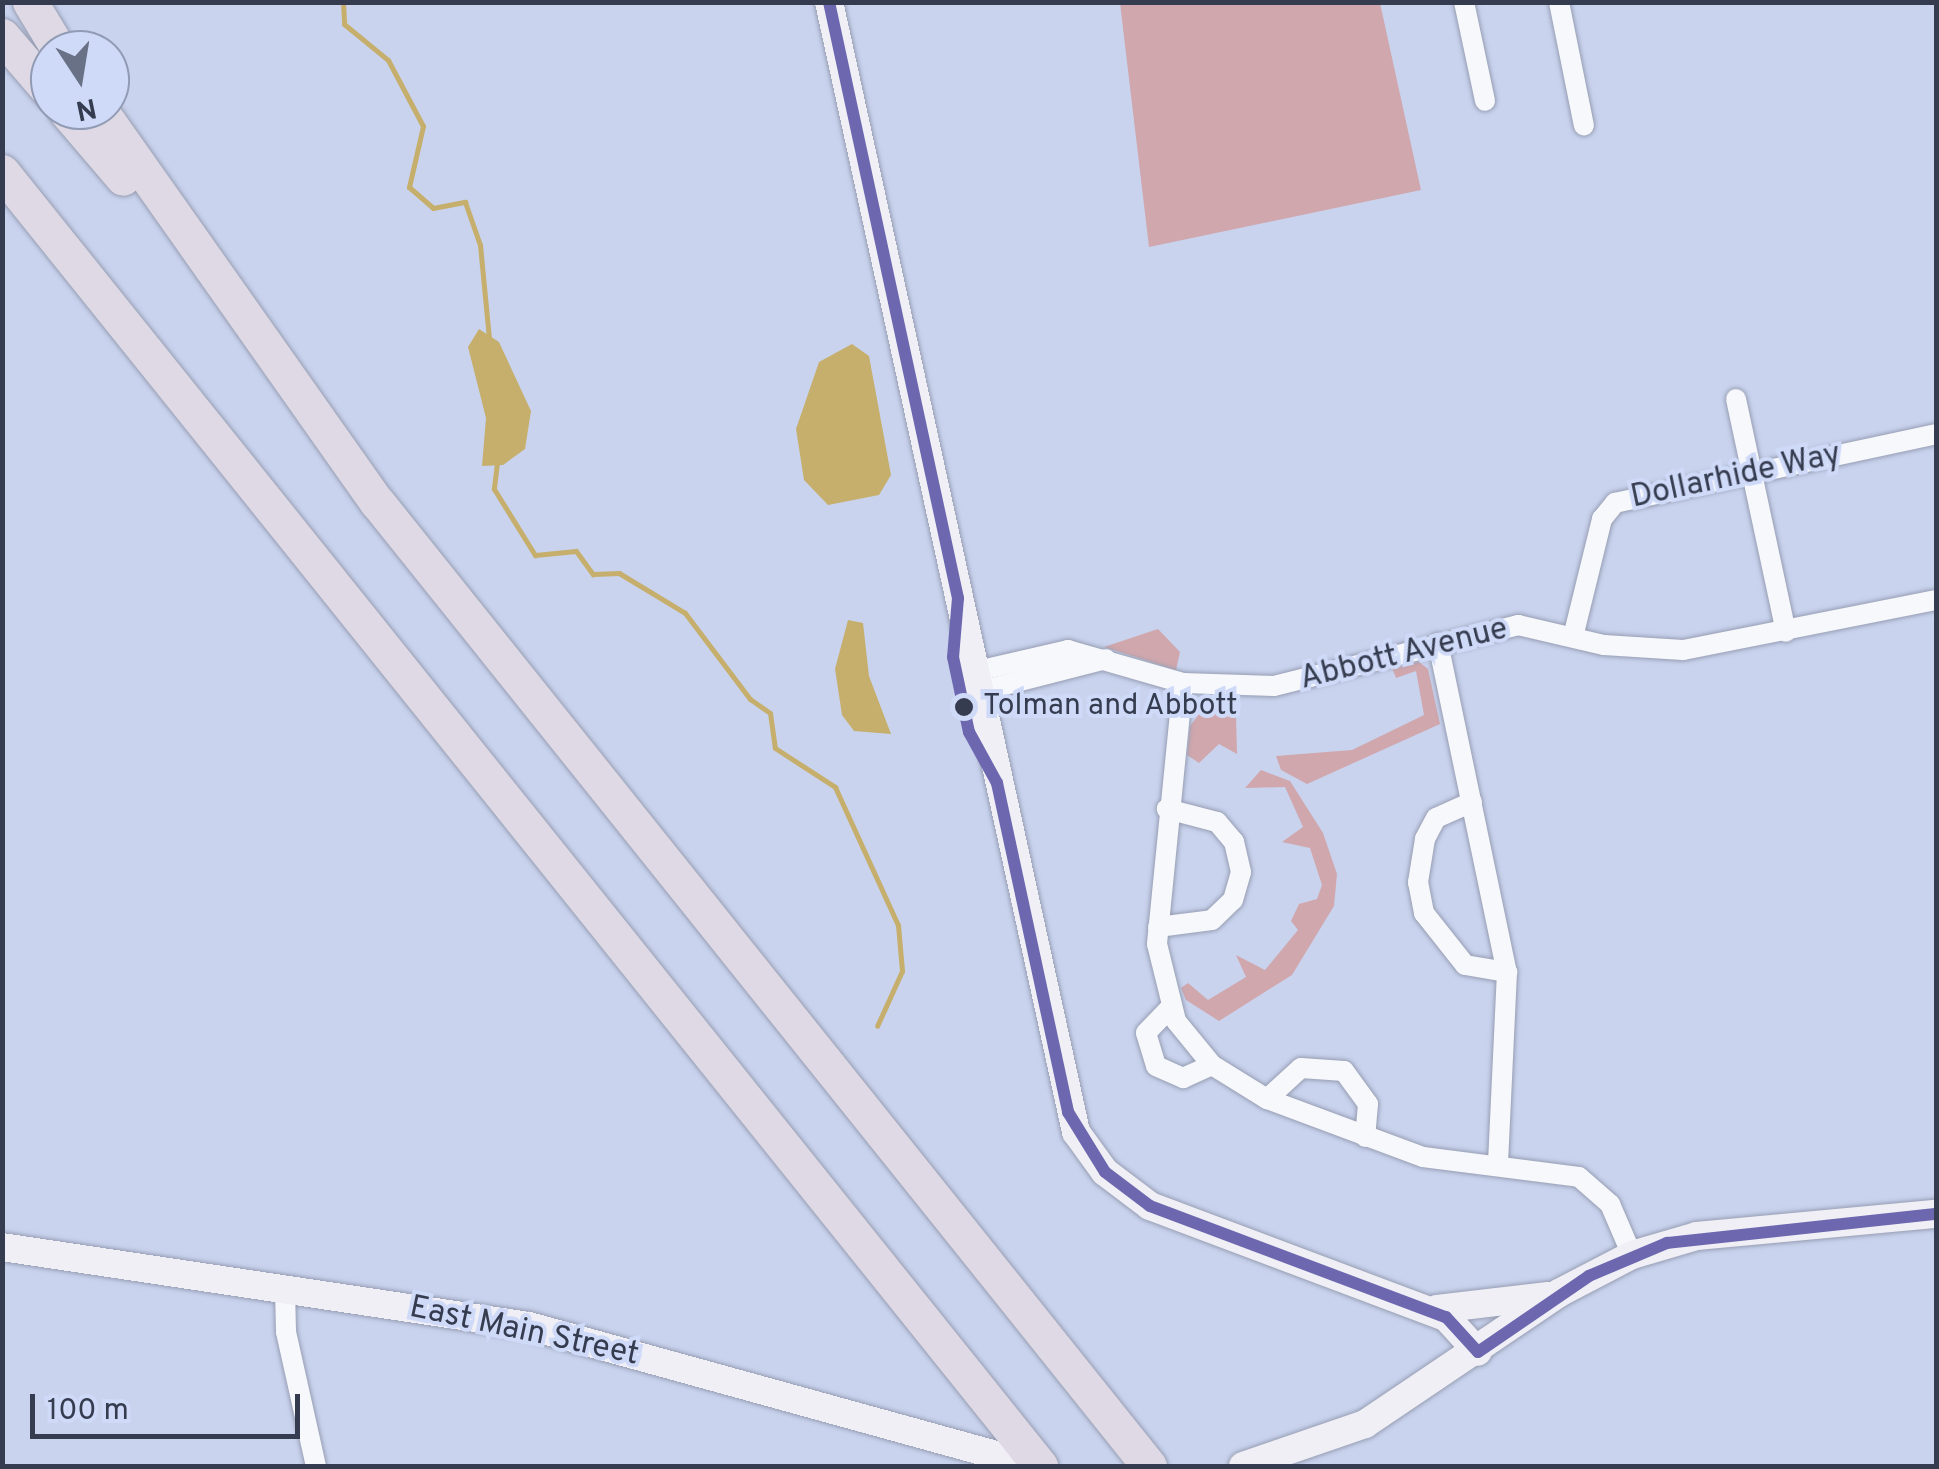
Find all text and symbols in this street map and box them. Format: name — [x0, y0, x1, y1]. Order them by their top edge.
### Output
north arrow — [30, 30, 130, 130]
text: N — [72, 88, 99, 127]
street label: Dollarhide Way — [1627, 436, 1845, 518]
street label: Abbott Avenue — [1296, 610, 1512, 700]
place label: Tolman and Abbott — [983, 689, 1239, 725]
marker: Tolman and Abbott — [954, 697, 974, 717]
street label: East Main Street — [406, 1289, 642, 1375]
scale bar — [35, 1374, 305, 1436]
text: 100 m — [47, 1393, 129, 1430]

